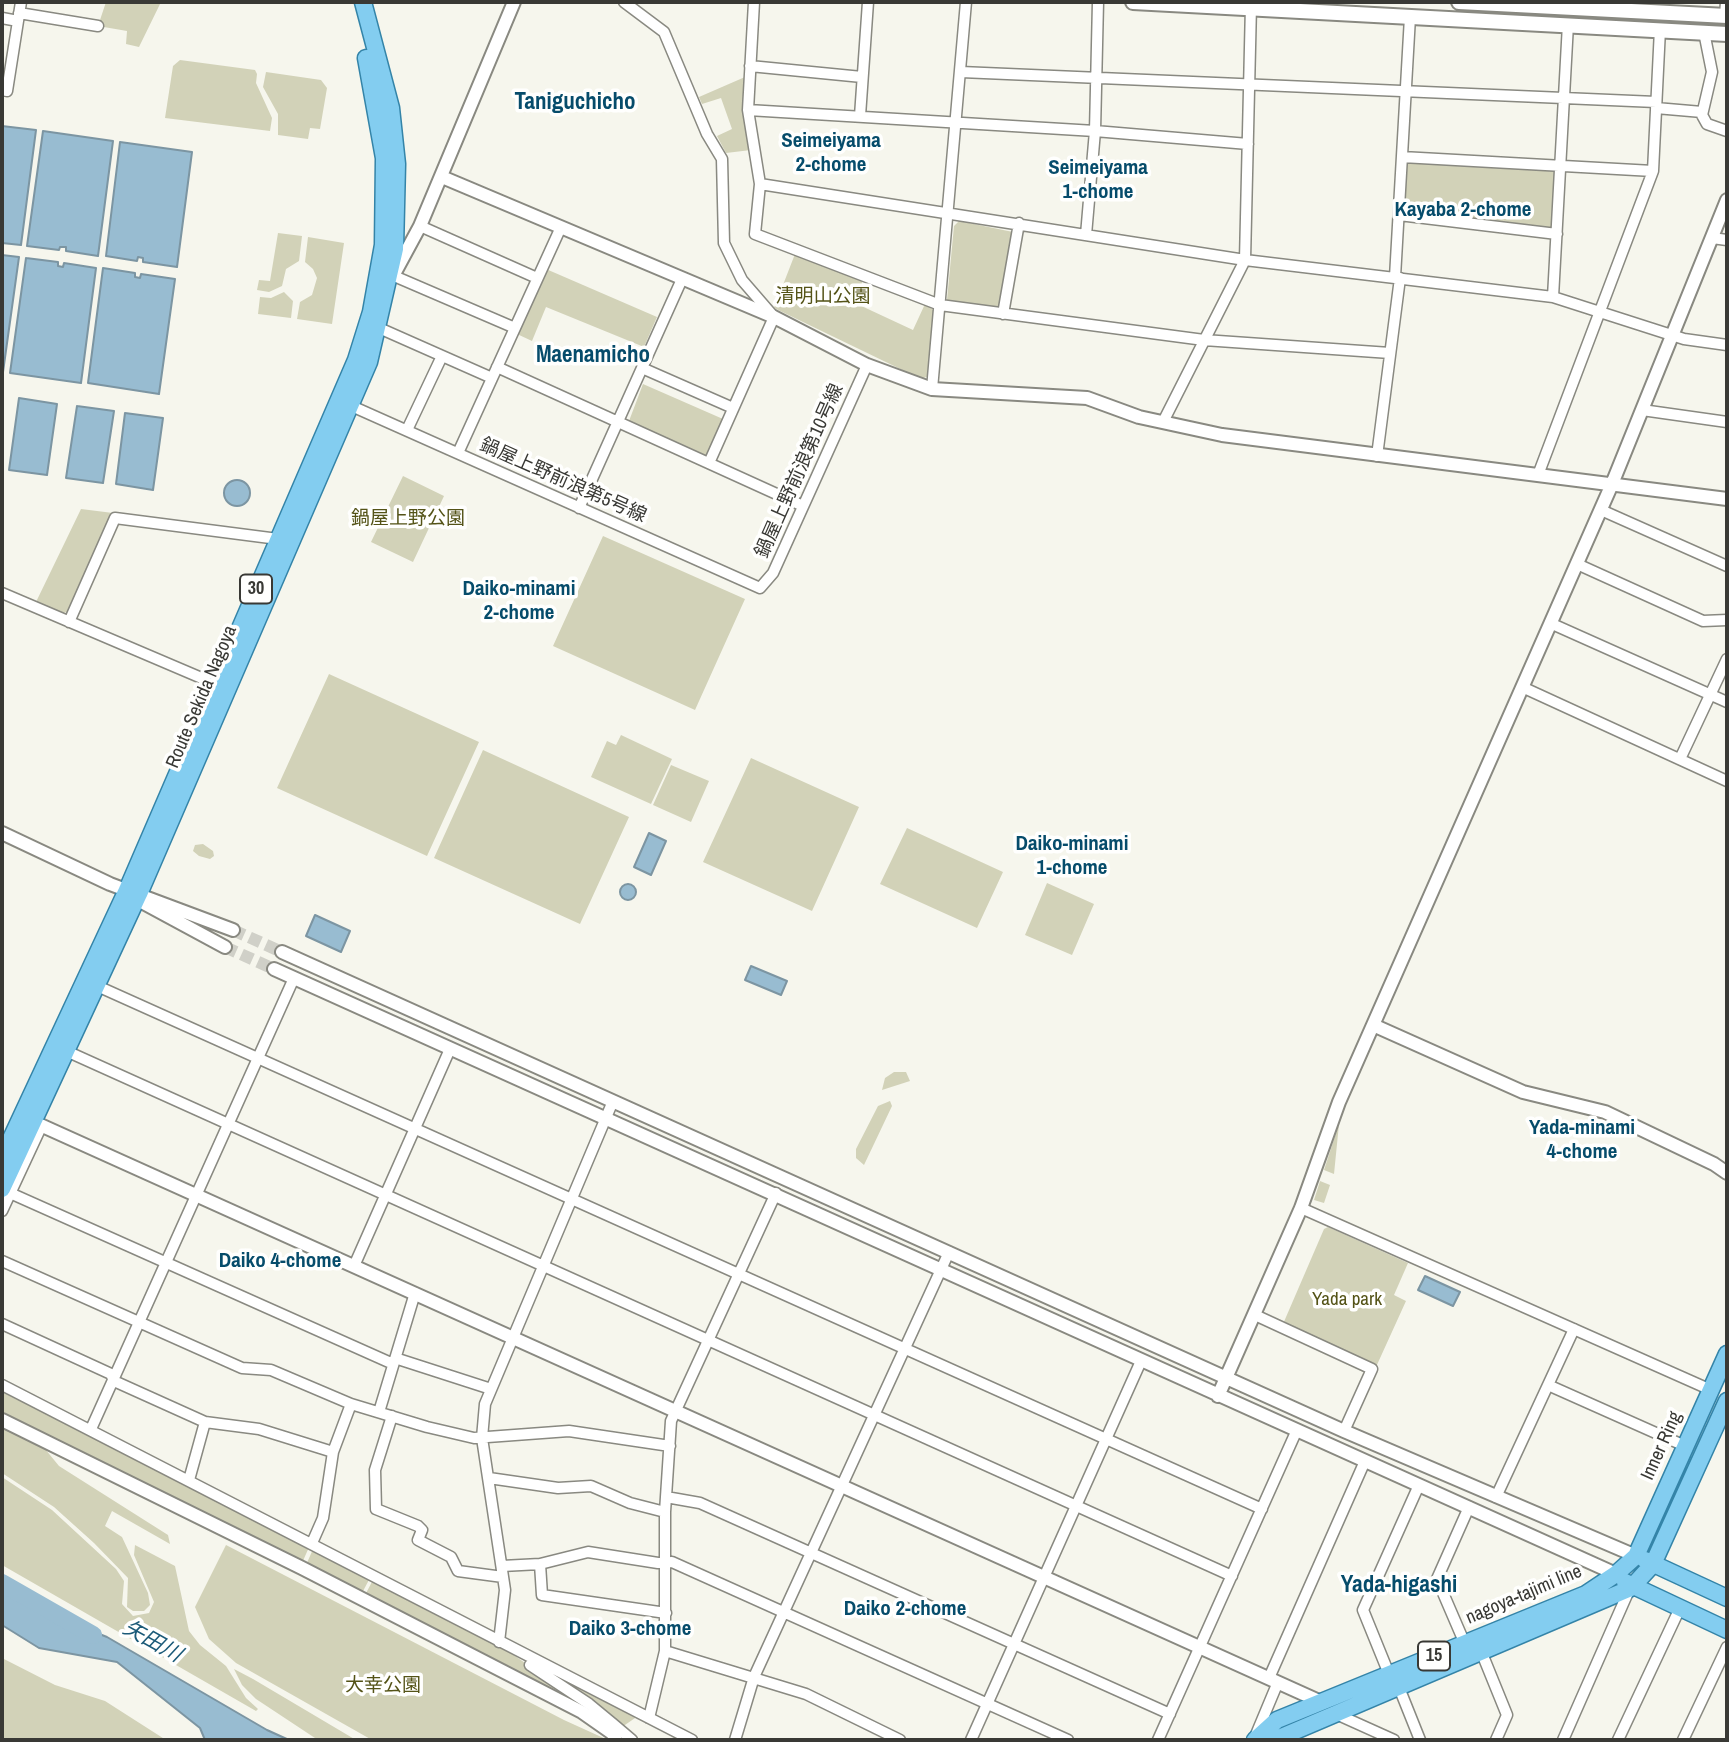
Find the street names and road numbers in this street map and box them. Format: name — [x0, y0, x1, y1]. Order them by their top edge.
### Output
street label: 鍋屋上野前浪第10号線 — [751, 380, 849, 562]
street label: 鍋屋上野前浪第5号線 — [476, 434, 650, 528]
road number: 30 — [240, 574, 272, 604]
street label: Route Sekida Nagoya — [162, 622, 242, 772]
street label: Inner Ring — [1637, 1408, 1687, 1484]
street label: nagoya-tajimi line — [1463, 1560, 1585, 1630]
road number: 15 — [1418, 1642, 1450, 1671]

